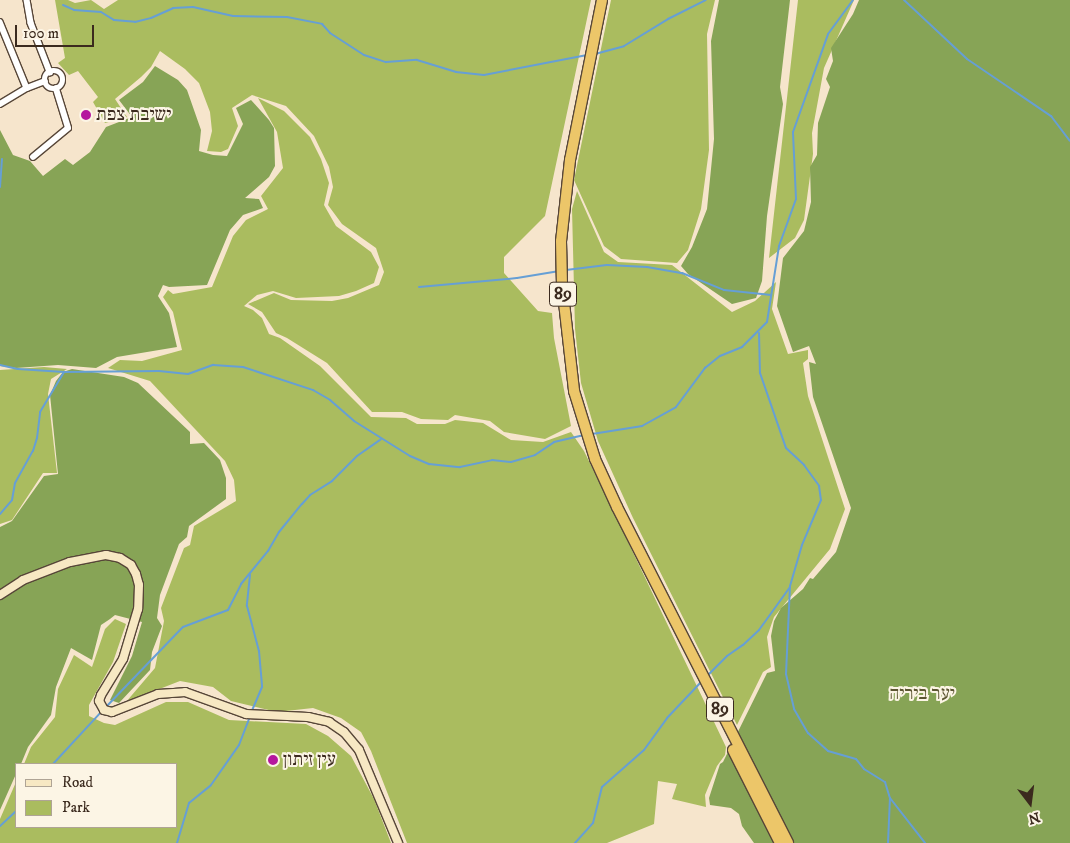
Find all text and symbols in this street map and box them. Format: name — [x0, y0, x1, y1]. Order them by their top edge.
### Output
scale bar — [18, 15, 96, 47]
text: 100 m — [23, 24, 59, 43]
place label: ישיבת צפת — [96, 104, 171, 126]
marker: ישיבת צפת — [80, 109, 92, 121]
road number: 89 — [548, 278, 578, 310]
park label: יער ביריה — [889, 683, 955, 705]
road number: 89 — [705, 694, 735, 724]
place label: עין זיתון — [283, 749, 336, 771]
marker: עין זיתון — [267, 754, 279, 766]
legend — [15, 763, 178, 828]
text: Road — [62, 773, 93, 792]
north arrow — [1005, 778, 1055, 828]
text: Park — [62, 798, 90, 817]
text: N — [1026, 807, 1042, 828]

